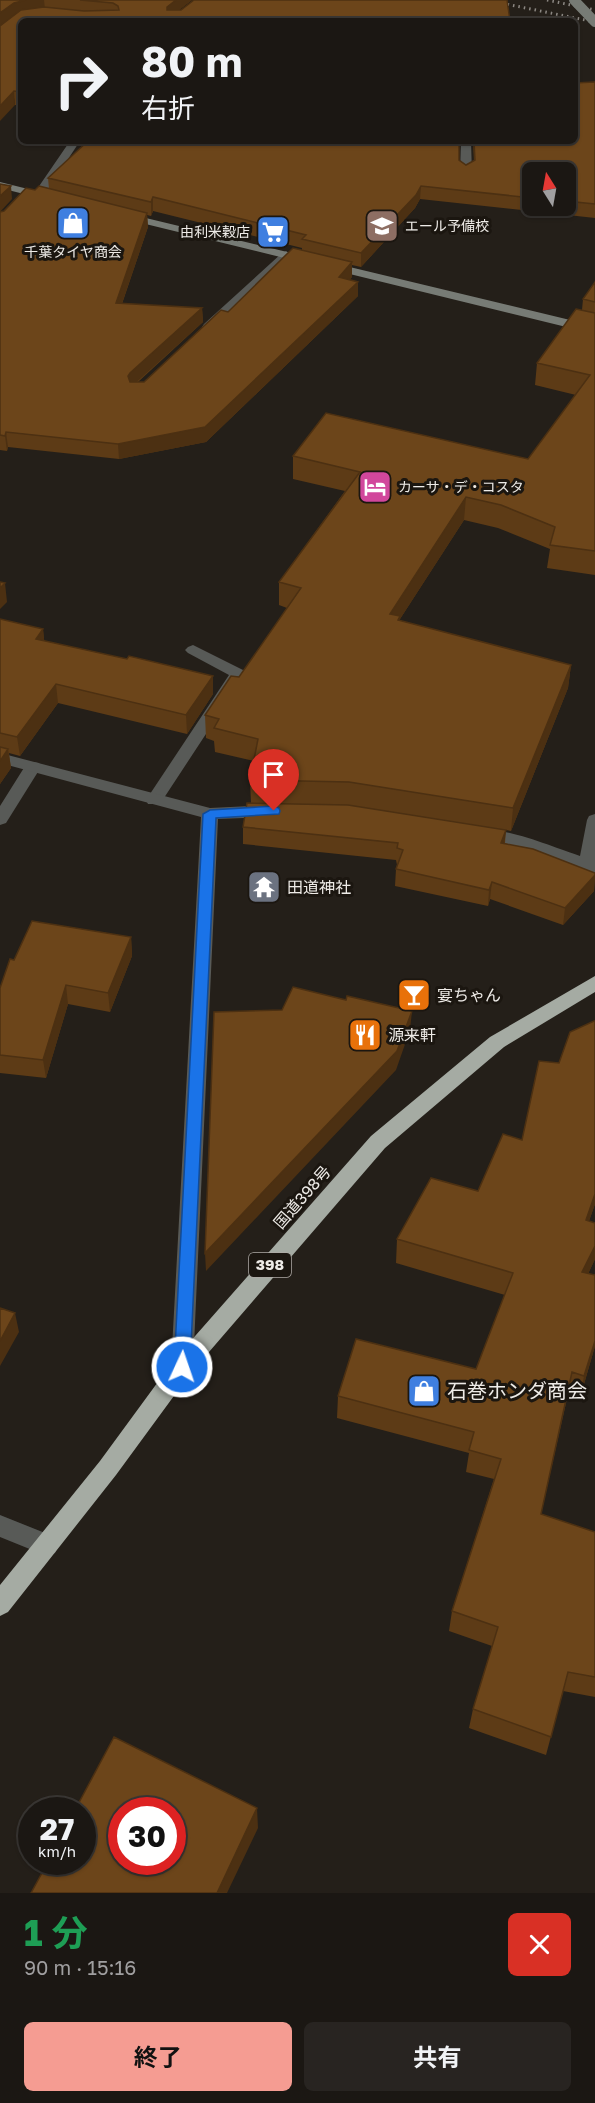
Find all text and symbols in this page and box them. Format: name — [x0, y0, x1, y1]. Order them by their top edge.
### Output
text: 80 m — [141, 36, 242, 86]
icon: right — [42, 42, 120, 120]
text: 右折 — [141, 92, 195, 124]
north arrow — [522, 162, 576, 216]
map controls — [522, 162, 576, 216]
shop icon: 千葉タイヤ商会 — [55, 205, 91, 241]
school or university icon: エール予備校 — [364, 208, 400, 244]
supermarket icon: 由利米穀店 — [255, 214, 291, 250]
place label: エール予備校 — [405, 217, 489, 234]
place label: 由利米穀店 — [180, 223, 250, 240]
place label: 千葉タイヤ商会 — [24, 243, 122, 260]
hotel icon: カーサ・デ・コスタ — [357, 469, 393, 505]
place label: カーサ・デ・コスタ — [398, 478, 524, 495]
pin — [248, 749, 299, 811]
icon: arrive — [257, 758, 290, 791]
temple icon: 田道神社 — [246, 869, 282, 905]
place label: 田道神社 — [287, 877, 351, 897]
bar icon: 宴ちゃん — [396, 977, 432, 1013]
place label: 宴ちゃん — [437, 985, 501, 1005]
restaurant icon: 源来軒 — [347, 1017, 383, 1053]
place label: 源来軒 — [388, 1025, 436, 1045]
street label: 国道398号 — [269, 1161, 335, 1233]
road number: 398 — [249, 1253, 291, 1277]
position arrow — [150, 1335, 214, 1399]
shop icon: 石巻ホンダ商会 — [406, 1373, 442, 1409]
place label: 石巻ホンダ商会 — [447, 1378, 587, 1402]
speed limit sign: 30 — [108, 1797, 186, 1875]
text: 27 — [40, 1811, 74, 1847]
text: km/h — [38, 1842, 76, 1860]
text: 1 分 — [24, 1911, 88, 1954]
button: close — [508, 1913, 571, 1976]
text: 90 m · 15:16 — [24, 1955, 136, 1979]
button: 終了 — [24, 2022, 292, 2091]
button: 共有 — [304, 2022, 571, 2091]

